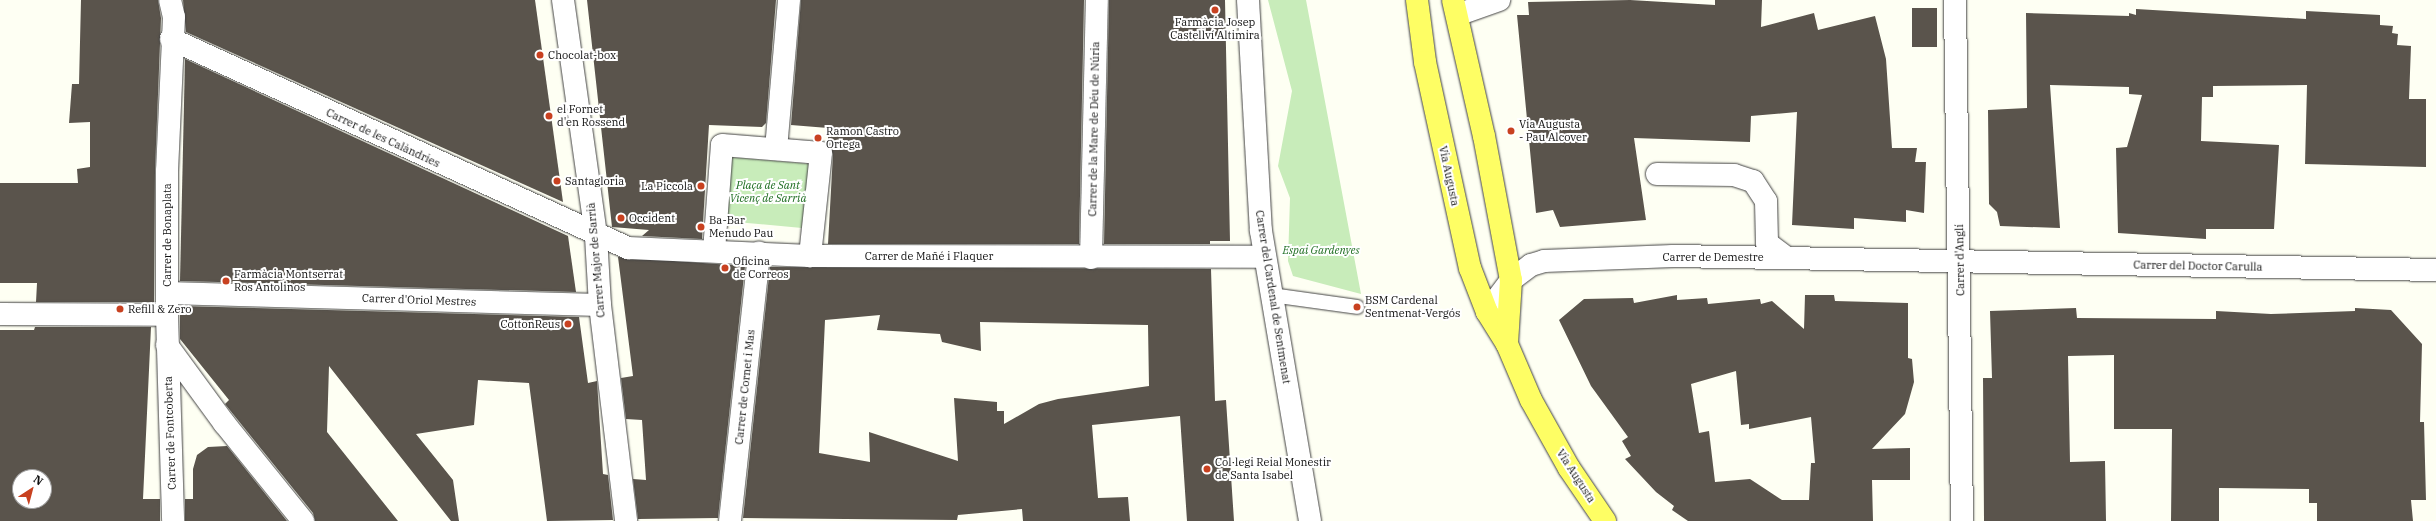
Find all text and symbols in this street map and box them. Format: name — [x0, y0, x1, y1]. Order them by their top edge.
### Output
marker: Farmàcia Josep Castellví Altimira — [1210, 5, 1220, 15]
place label: Farmàcia Josep Castellví Altimira — [1170, 16, 1260, 42]
street label: Carrer de la Mare de Déu de Núria — [1086, 41, 1102, 217]
place label: Chocolat-box — [548, 48, 616, 62]
marker: Chocolat-box — [535, 50, 545, 60]
place label: el Fornet d'en Rossend — [557, 103, 625, 129]
street label: Carrer de les Calàndries — [324, 106, 442, 170]
marker: el Fornet d'en Rossend — [544, 111, 554, 121]
place label: Via Augusta - Pau Alcover — [1519, 118, 1587, 144]
place label: Ramon Castro Ortega — [826, 125, 899, 151]
marker: Via Augusta - Pau Alcover — [1506, 126, 1516, 136]
marker: Ramon Castro Ortega — [813, 133, 823, 143]
street label: Via Augusta — [1436, 145, 1462, 207]
place label: Santagloria — [565, 174, 624, 188]
marker: Santagloria — [552, 176, 562, 186]
place label: La Piccola — [641, 179, 693, 193]
park label: Plaça de Sant Vicenç de Sarrià — [730, 179, 806, 205]
marker: La Piccola — [696, 181, 706, 191]
street label: Carrer de Bonaplata — [160, 183, 174, 287]
street label: Carrer Major de Sarrià — [584, 202, 608, 318]
street label: Carrer del Cardenal de Sentmenat — [1253, 209, 1293, 385]
place label: Occident — [629, 211, 675, 225]
marker: Occident — [616, 213, 626, 223]
place label: Ba-Bar Menudo Pau — [709, 214, 773, 240]
marker: Ba-Bar Menudo Pau — [696, 222, 706, 232]
street label: Carrer d'Anglí — [1953, 224, 1967, 296]
park label: Espai Gardenyes — [1282, 243, 1360, 257]
street label: Carrer de Mañé i Flaquer — [865, 249, 993, 263]
street label: Carrer de Demestre — [1662, 250, 1764, 264]
place label: Oficina de Correos — [733, 255, 789, 281]
street label: Carrer del Doctor Carulla — [2133, 258, 2263, 274]
marker: Oficina de Correos — [720, 263, 730, 273]
place label: Farmàcia Montserrat Ros Antolinos — [234, 268, 343, 294]
marker: Farmàcia Montserrat Ros Antolinos — [221, 276, 231, 286]
street label: Carrer d'Oriol Mestres — [362, 291, 476, 309]
place label: BSM Cardenal Sentmenat-Vergós — [1365, 294, 1460, 320]
place label: Refill & Zero — [128, 302, 192, 316]
marker: BSM Cardenal Sentmenat-Vergós — [1352, 302, 1362, 312]
marker: Refill & Zero — [115, 304, 125, 314]
place label: CottonReus — [501, 317, 560, 331]
marker: CottonReus — [563, 319, 573, 329]
street label: Carrer de Cornet i Mas — [732, 329, 758, 445]
street label: Carrer de Fontcoberta — [161, 376, 179, 490]
street label: Via Augusta — [1554, 447, 1598, 505]
place label: Col·legi Reial Monestir de Santa Isabel — [1215, 456, 1331, 482]
marker: Col·legi Reial Monestir de Santa Isabel — [1202, 464, 1212, 474]
north arrow — [12, 469, 52, 509]
text: N — [31, 472, 46, 488]

